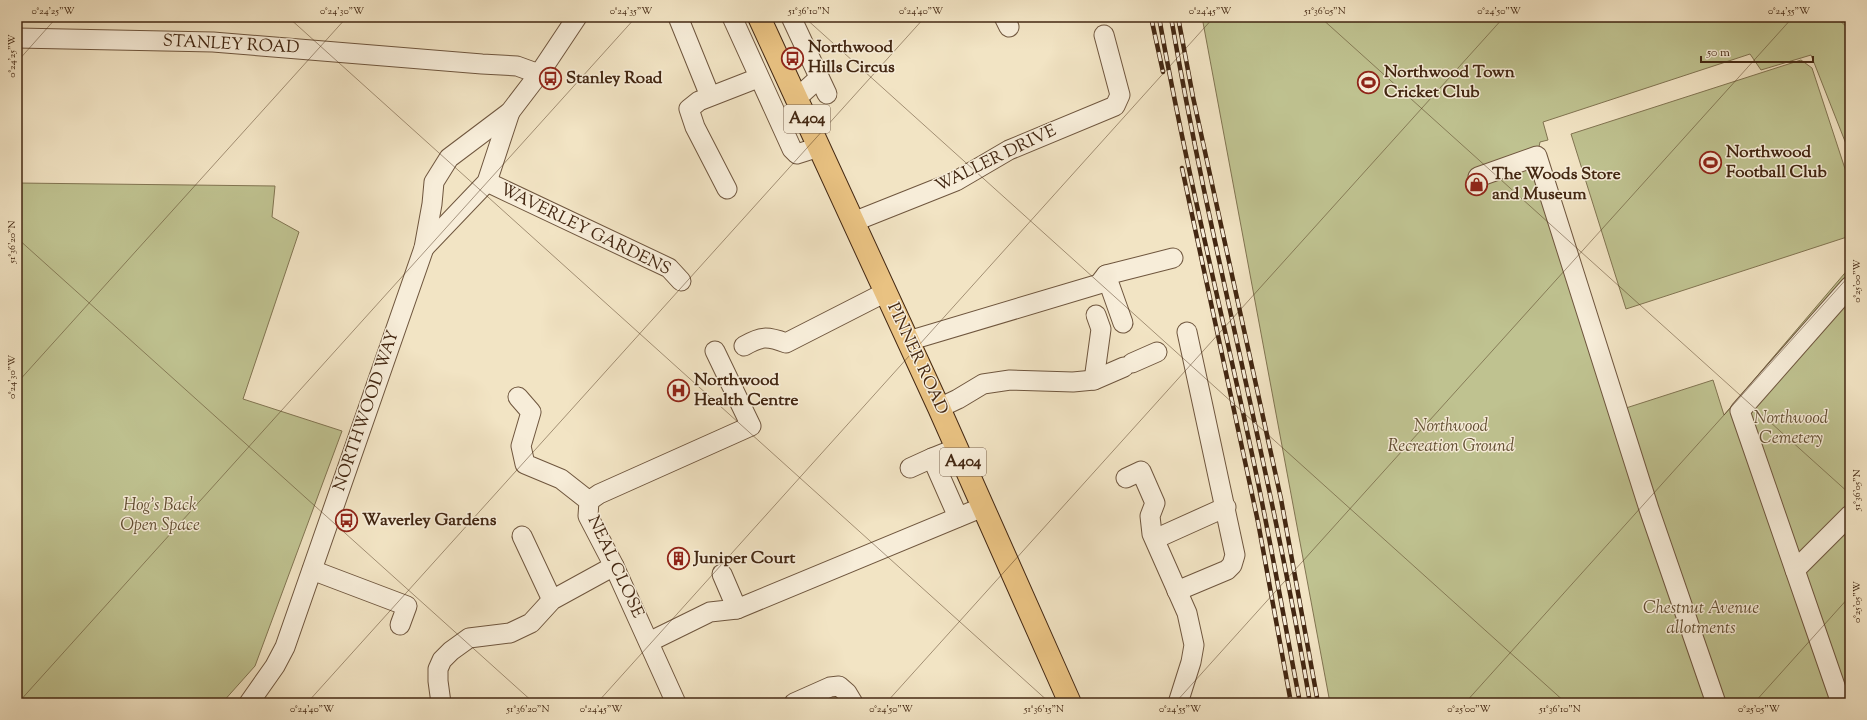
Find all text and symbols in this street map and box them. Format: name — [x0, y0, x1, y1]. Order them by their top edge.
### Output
text: 0°24'25"W — [31, 4, 75, 19]
text: 0°24'30"W — [320, 4, 364, 19]
text: 0°24'35"W — [610, 4, 652, 19]
text: 51°36'10"N — [787, 4, 830, 19]
text: 0°24'40"W — [899, 4, 943, 19]
text: 0°24'45"W — [1189, 4, 1231, 19]
text: 51°36'05"N — [1303, 4, 1346, 19]
text: 0°24'50"W — [1477, 4, 1521, 19]
text: 0°24'55"W — [1768, 4, 1810, 19]
street label: STANLEY ROAD — [162, 29, 300, 61]
text: 0°24'25"W — [5, 34, 20, 78]
place label: Northwood Hills Circus — [808, 36, 895, 80]
scale bar — [1701, 38, 1813, 64]
text: 50 m — [1706, 44, 1730, 62]
bus stop icon: Northwood Hills Circus — [780, 45, 806, 71]
place label: Northwood Town Cricket Club — [1384, 61, 1516, 105]
bus stop icon: Stanley Road — [538, 66, 564, 92]
place label: Stanley Road — [566, 67, 663, 91]
sports icon: Northwood Town Cricket Club — [1356, 70, 1382, 96]
road number: A404 — [784, 105, 830, 133]
street label: WALLER DRIVE — [931, 119, 1061, 199]
place label: Northwood Football Club — [1726, 141, 1827, 185]
sports icon: Northwood Football Club — [1698, 150, 1724, 176]
place label: The Woods Store and Museum — [1492, 163, 1621, 207]
shop icon: The Woods Store and Museum — [1463, 172, 1489, 198]
street label: WAVERLEY GARDENS — [495, 178, 675, 282]
text: 51°36'20"N — [5, 221, 20, 264]
text: 0°25'00"W — [1850, 259, 1865, 303]
street label: PINNER ROAD — [881, 299, 953, 419]
street label: NORTHWOOD WAY — [328, 327, 406, 495]
text: 0°24'30"W — [5, 355, 20, 399]
place label: Northwood Health Centre — [694, 369, 798, 413]
hospital icon: Northwood Health Centre — [665, 378, 691, 404]
park label: Northwood Cemetery — [1754, 407, 1829, 451]
park label: Northwood Recreation Ground — [1388, 415, 1515, 459]
road number: A404 — [940, 448, 986, 476]
text: 51°36'05"N — [1850, 469, 1865, 512]
park label: Hog's Back Open Space — [120, 494, 200, 538]
bus stop icon: Waverley Gardens — [333, 508, 359, 534]
place label: Waverley Gardens — [362, 509, 497, 533]
street label: NEAL CLOSE — [581, 512, 649, 622]
building icon: Juniper Court — [665, 546, 691, 572]
place label: Juniper Court — [692, 547, 796, 571]
text: 0°25'05"W — [1850, 581, 1865, 623]
park label: Chestnut Avenue allotments — [1643, 597, 1759, 641]
text: 0°24'40"W — [290, 702, 334, 717]
text: 51°36'20"N — [506, 702, 549, 717]
text: 0°24'45"W — [580, 702, 622, 717]
text: 0°24'50"W — [869, 702, 913, 717]
text: 51°36'15"N — [1023, 702, 1064, 717]
text: 0°24'55"W — [1159, 702, 1201, 717]
text: 0°25'00"W — [1447, 702, 1491, 717]
text: 51°36'10"N — [1538, 702, 1581, 717]
text: 0°25'05"W — [1738, 702, 1780, 717]

